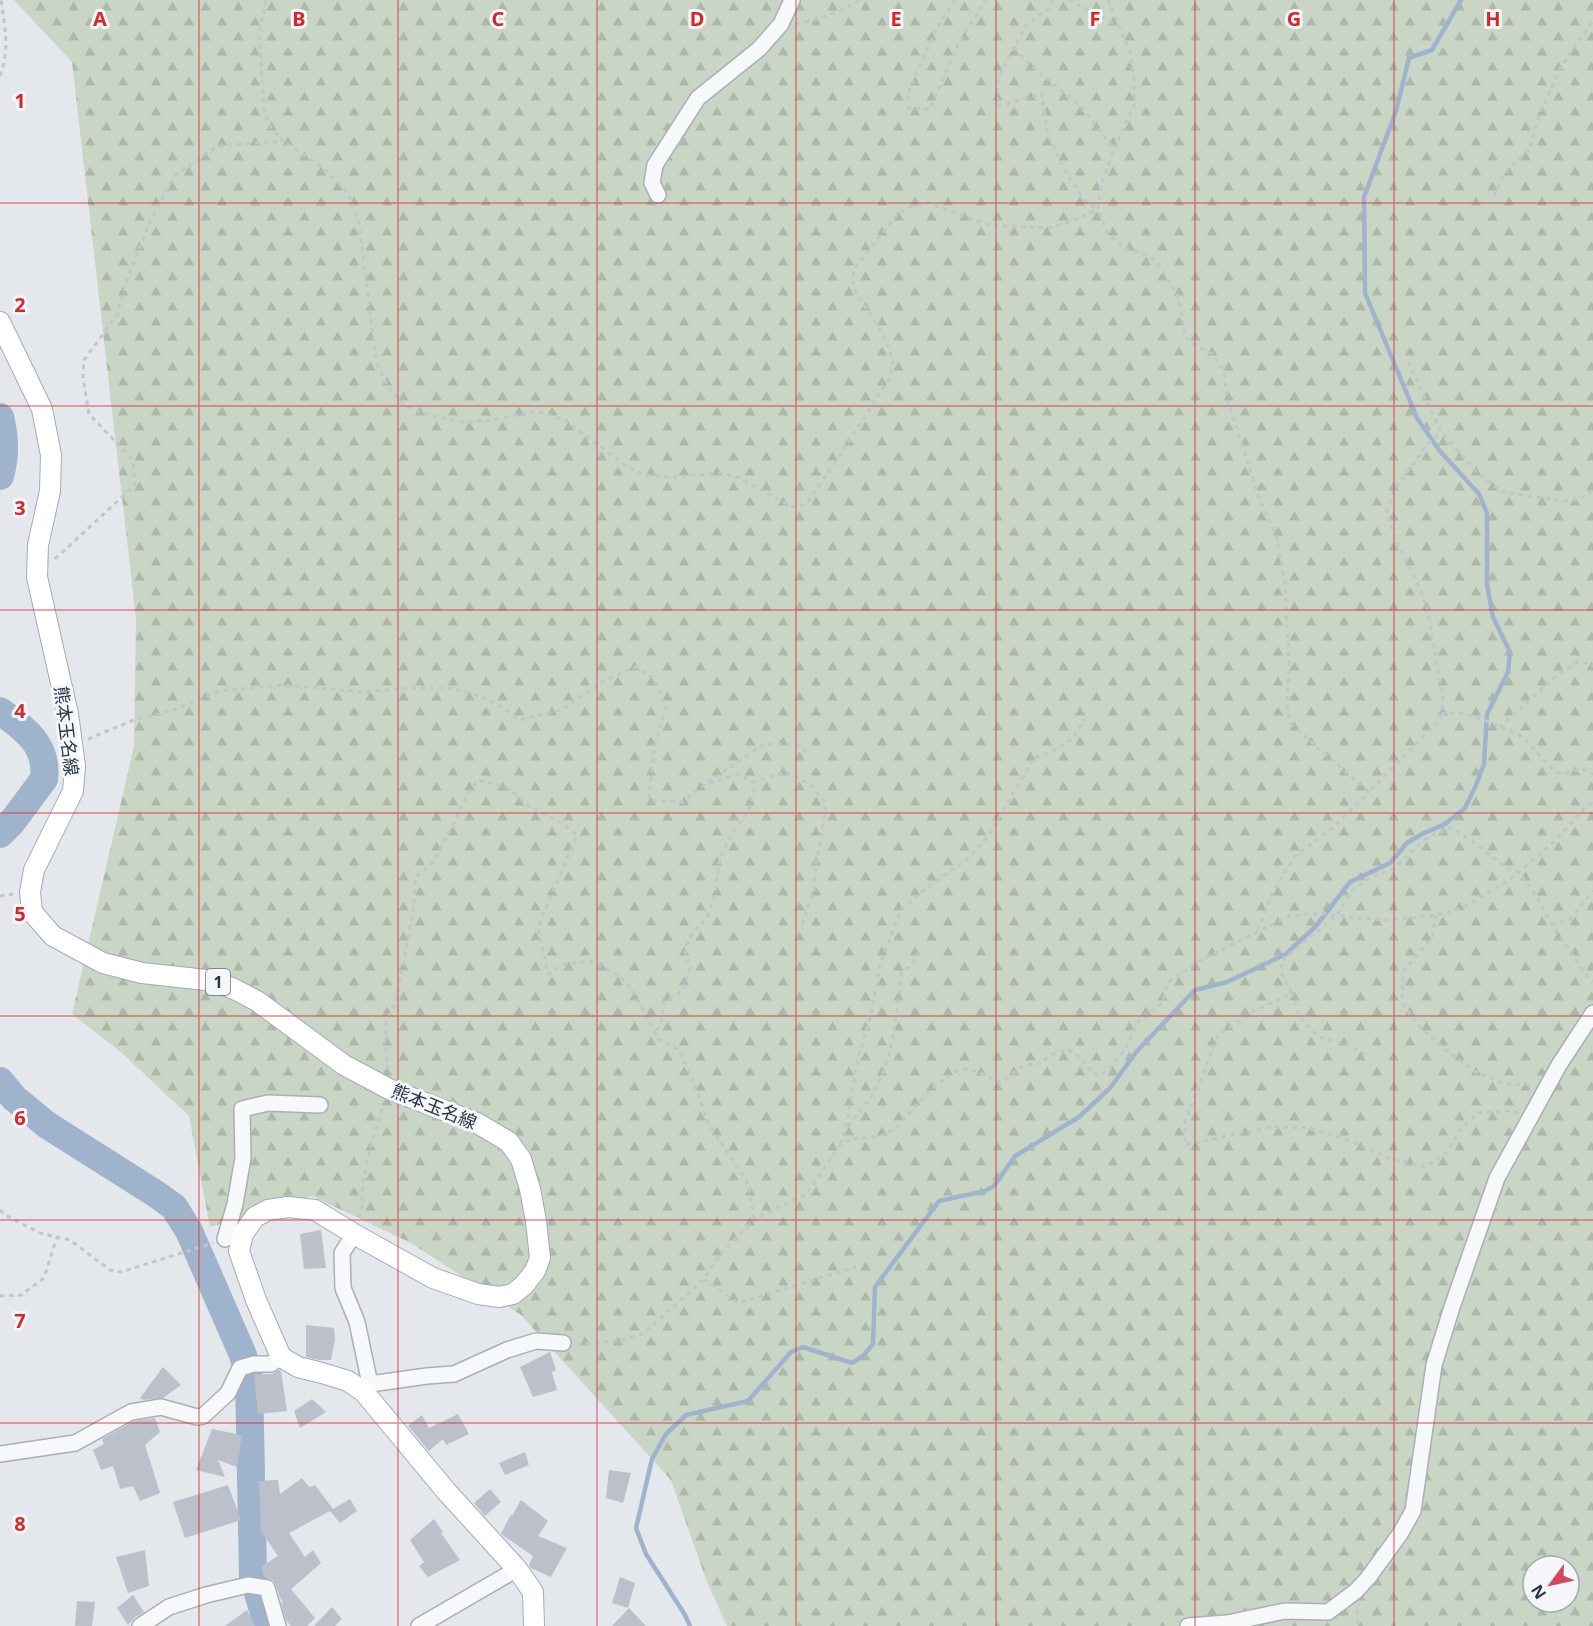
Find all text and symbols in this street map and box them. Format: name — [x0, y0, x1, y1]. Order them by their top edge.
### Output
text: A — [93, 5, 107, 32]
text: B — [292, 5, 306, 32]
text: C — [492, 5, 505, 32]
text: D — [690, 5, 704, 32]
text: E — [890, 5, 902, 32]
text: F — [1090, 5, 1100, 32]
text: G — [1287, 5, 1301, 32]
text: H — [1485, 5, 1501, 32]
text: 1 — [14, 87, 26, 114]
text: 2 — [14, 291, 26, 318]
text: 3 — [14, 494, 26, 521]
street label: 熊本玉名線 — [50, 685, 84, 777]
text: 4 — [14, 697, 26, 724]
text: 5 — [14, 900, 26, 927]
road number: 1 — [206, 969, 230, 995]
street label: 熊本玉名線 — [388, 1078, 481, 1134]
text: 6 — [14, 1104, 26, 1131]
text: 7 — [14, 1307, 26, 1334]
text: 8 — [14, 1510, 26, 1537]
north arrow — [1521, 1554, 1581, 1614]
text: N — [1526, 1581, 1551, 1604]

